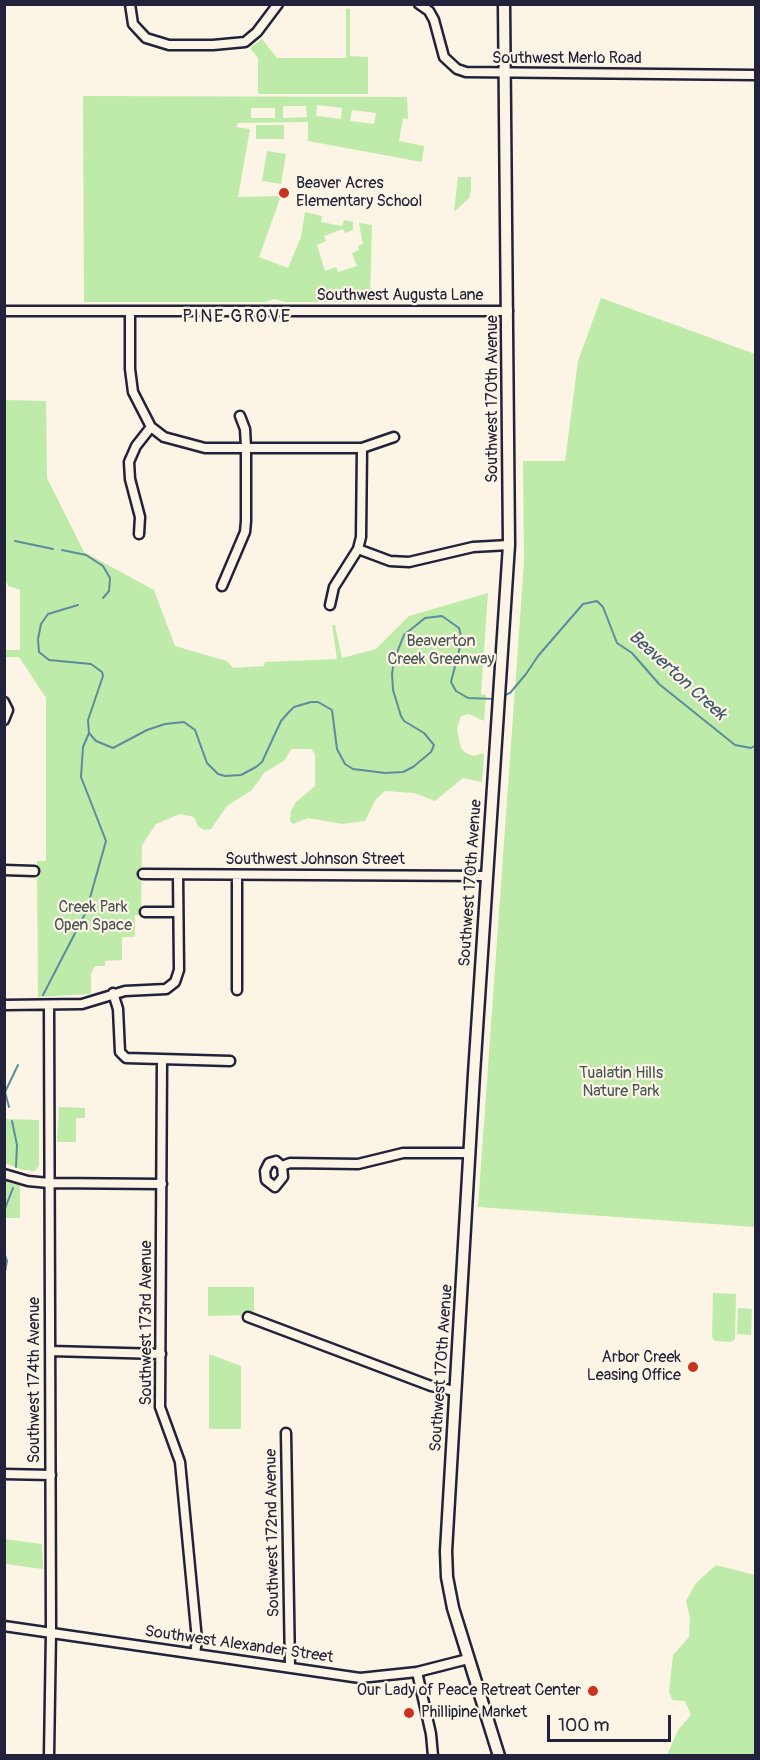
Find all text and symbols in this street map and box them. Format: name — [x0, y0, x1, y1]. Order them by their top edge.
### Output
street label: Southwest Merlo Road — [492, 49, 642, 69]
place label: Beaver Acres Elementary School — [296, 174, 422, 212]
marker: Beaver Acres Elementary School — [277, 186, 291, 200]
street label: Southwest Augusta Lane — [316, 286, 484, 306]
district label: PINE GROVE — [182, 306, 292, 328]
street label: Southwest 170th Avenue — [483, 315, 503, 483]
water label: Beaverton Creek — [624, 626, 730, 726]
park label: Beaverton Creek Greenway — [388, 632, 494, 670]
street label: Southwest 170th Avenue — [456, 799, 486, 967]
street label: Southwest Johnson Street — [225, 850, 405, 870]
park label: Creek Park Open Space — [54, 898, 132, 936]
park label: Tualatin Hills Nature Park — [579, 1064, 663, 1102]
street label: Southwest 173rd Avenue — [137, 1240, 157, 1406]
street label: Southwest 170th Avenue — [427, 1284, 457, 1452]
street label: Southwest 174th Avenue — [25, 1297, 45, 1463]
place label: Arbor Creek Leasing Office — [587, 1348, 681, 1386]
marker: Arbor Creek Leasing Office — [686, 1360, 700, 1374]
street label: Southwest 172nd Avenue — [262, 1448, 284, 1618]
street label: Southwest Alexander Street — [143, 1622, 335, 1668]
place label: Our Lady of Peace Retreat Center — [357, 1681, 581, 1701]
marker: Our Lady of Peace Retreat Center — [586, 1684, 600, 1698]
place label: Phillipine Market — [421, 1703, 527, 1723]
scale bar — [550, 1703, 674, 1741]
marker: Phillipine Market — [402, 1706, 416, 1720]
text: 100 m — [558, 1714, 610, 1737]

